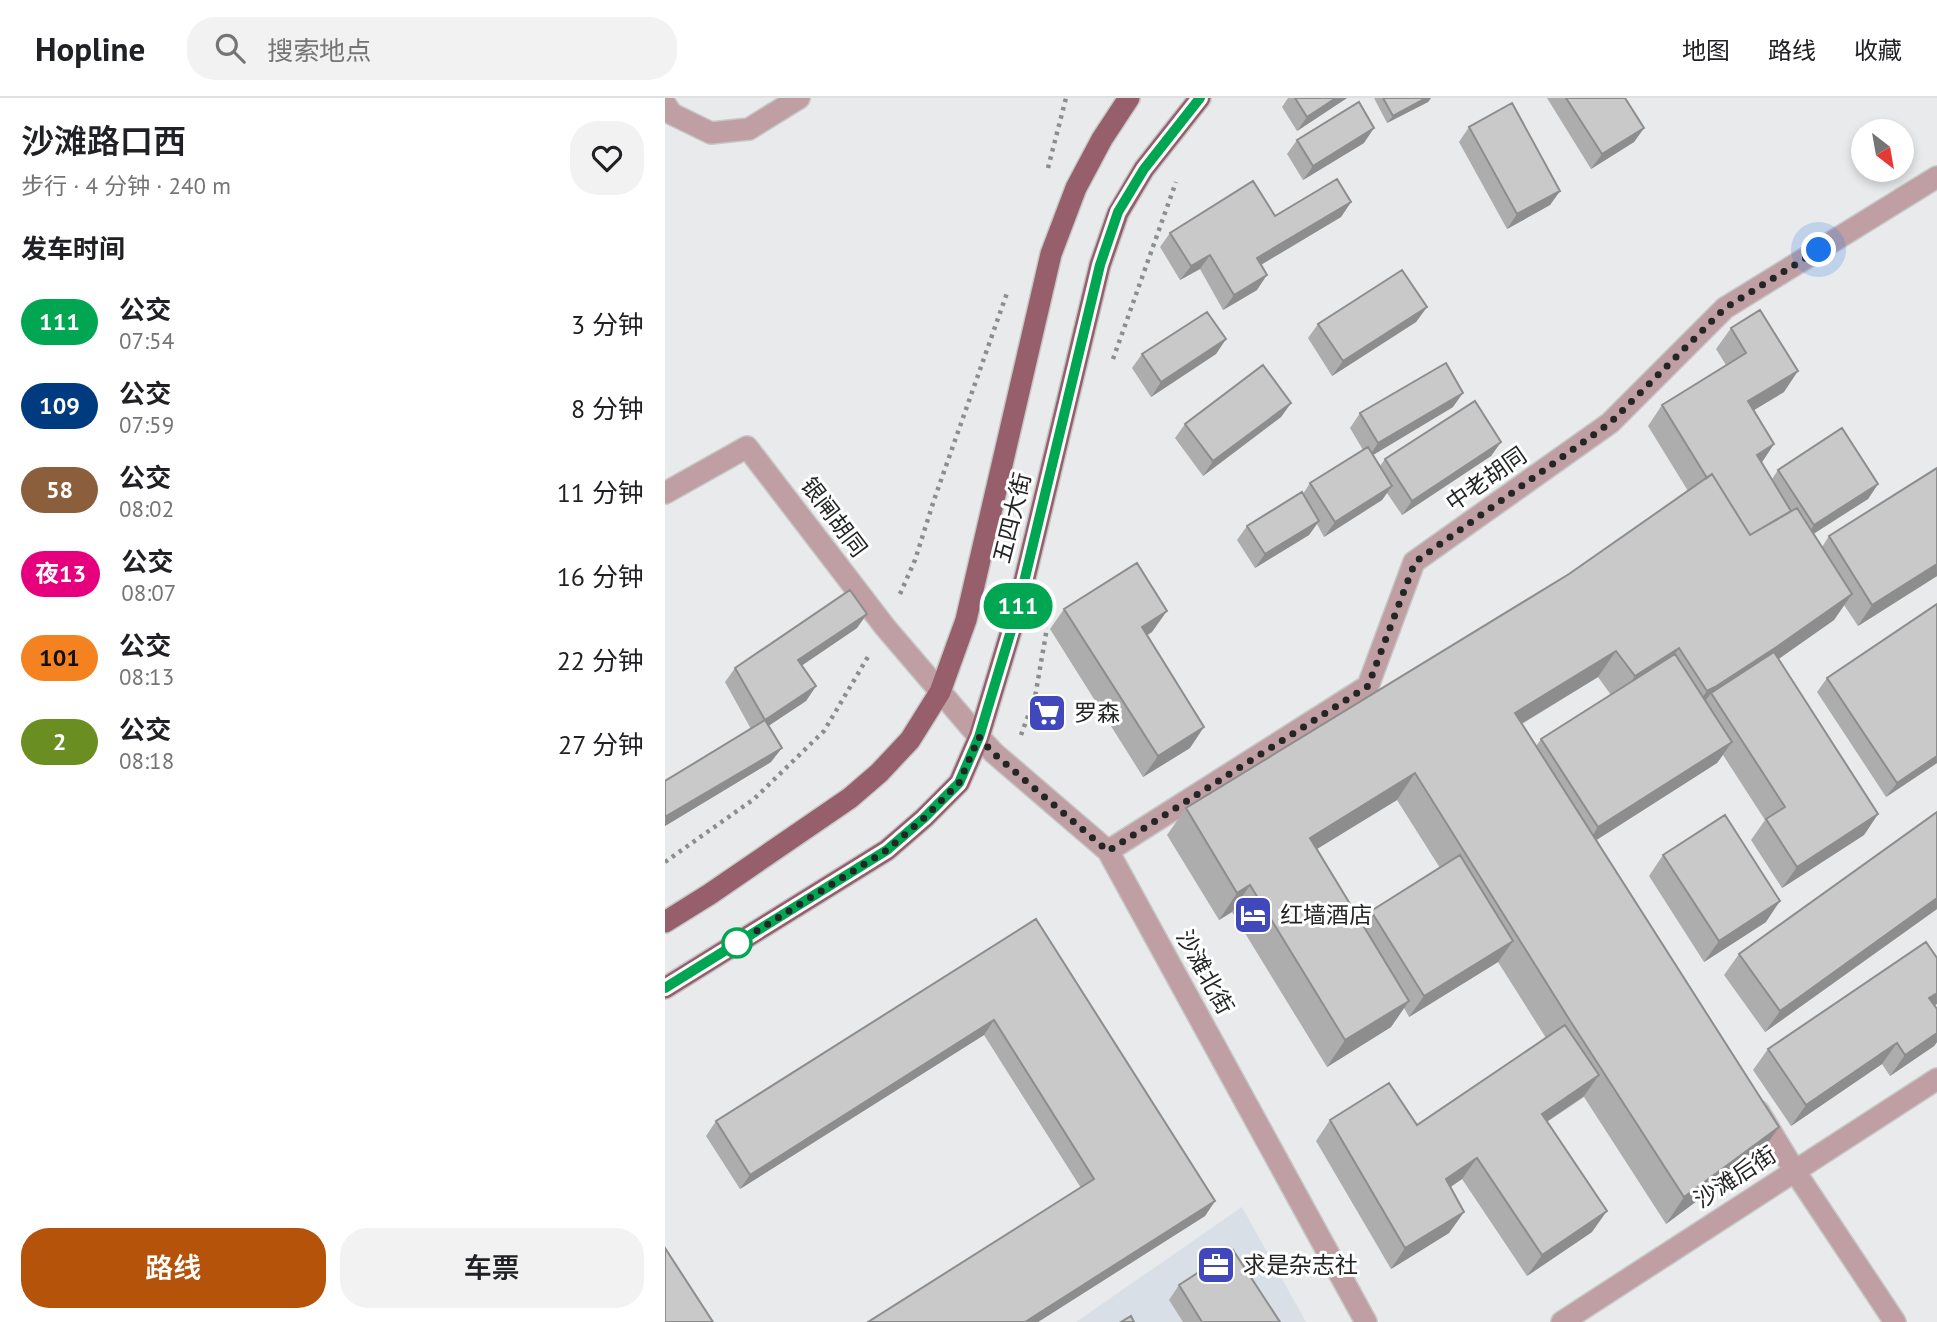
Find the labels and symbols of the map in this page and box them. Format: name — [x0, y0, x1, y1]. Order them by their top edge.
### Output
north arrow — [1851, 119, 1915, 182]
your location — [1801, 232, 1836, 267]
street label: 中老胡同 — [1440, 440, 1532, 517]
street label: 五四大街 — [986, 470, 1037, 566]
street label: 银闸胡同 — [795, 471, 874, 562]
line badge: 111 — [978, 583, 1058, 629]
supermarket icon: 罗森 — [1026, 692, 1068, 734]
place label: 罗森 — [1074, 698, 1120, 727]
hotel icon: 红墙酒店 — [1232, 894, 1274, 936]
place label: 红墙酒店 — [1280, 900, 1372, 929]
street label: 沙滩北街 — [1170, 924, 1240, 1019]
unlabelled marker — [722, 928, 752, 958]
street label: 沙滩后街 — [1688, 1139, 1781, 1214]
office icon: 求是杂志社 — [1195, 1244, 1237, 1286]
place label: 求是杂志社 — [1243, 1250, 1358, 1279]

